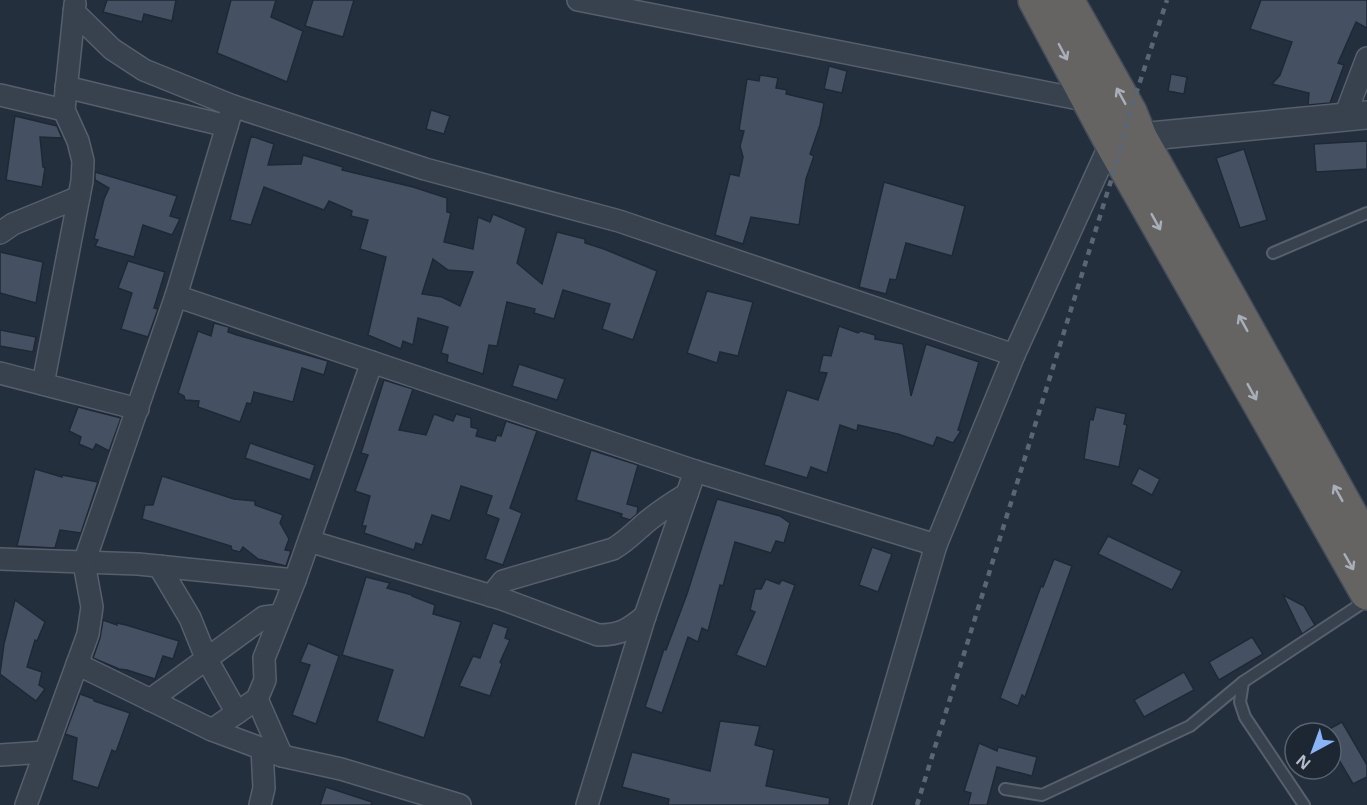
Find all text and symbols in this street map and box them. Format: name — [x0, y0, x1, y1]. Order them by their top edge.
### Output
one-way arrow — [1058, 42, 1069, 60]
one-way arrow — [1115, 88, 1127, 105]
one-way arrow — [1151, 214, 1163, 231]
one-way arrow — [1237, 315, 1249, 332]
one-way arrow — [1247, 383, 1259, 400]
one-way arrow — [1332, 485, 1344, 502]
one-way arrow — [1343, 553, 1355, 570]
north arrow — [1283, 721, 1343, 781]
text: N — [1291, 750, 1315, 775]

